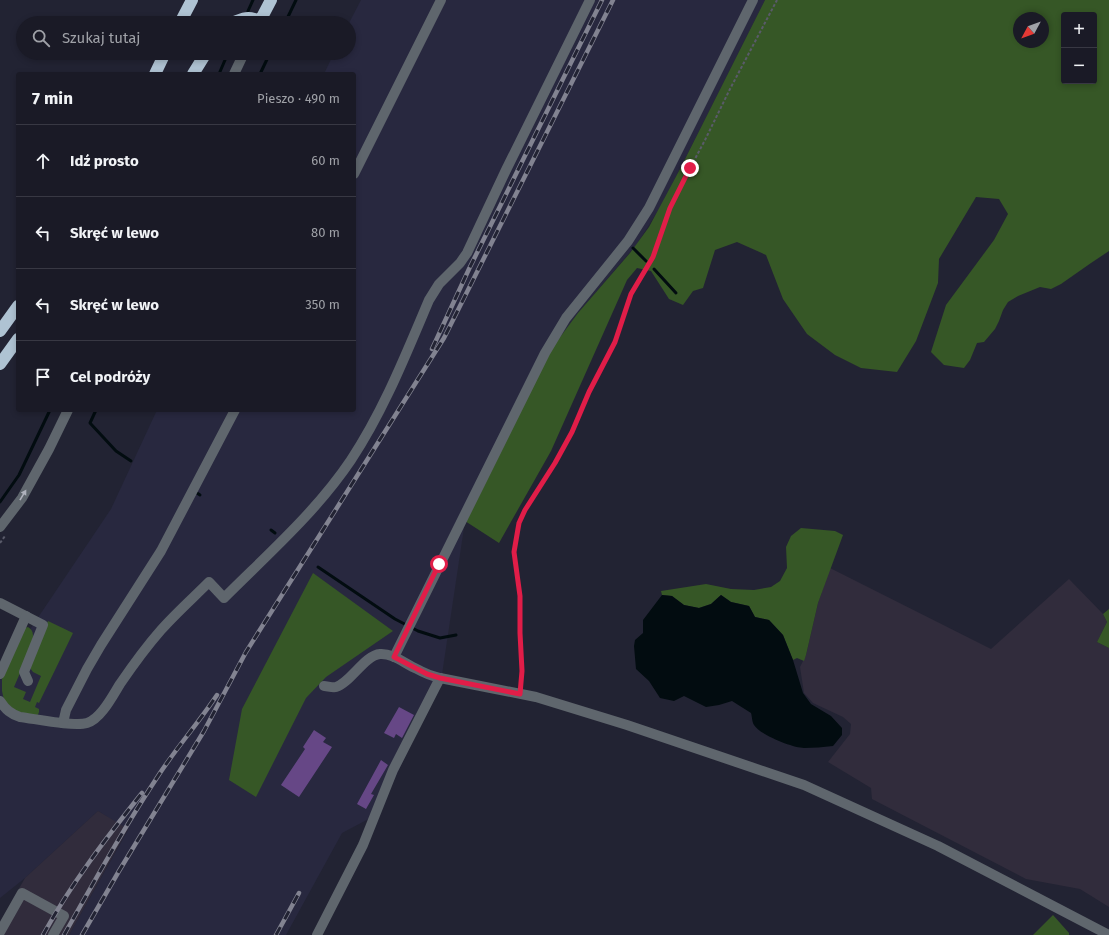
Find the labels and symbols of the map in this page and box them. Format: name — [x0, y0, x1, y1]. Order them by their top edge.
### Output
north arrow — [1013, 12, 1049, 48]
route end — [681, 159, 699, 177]
one-way arrow — [19, 490, 27, 500]
route start — [430, 555, 448, 573]

